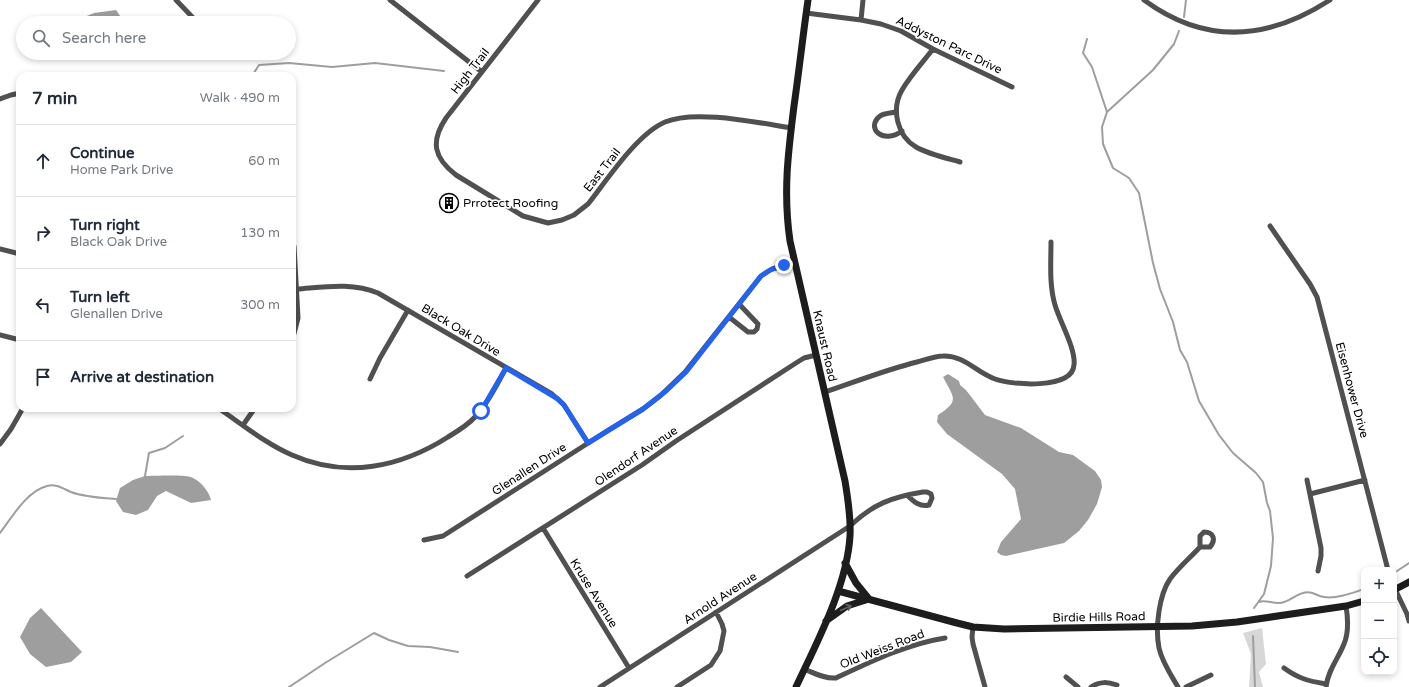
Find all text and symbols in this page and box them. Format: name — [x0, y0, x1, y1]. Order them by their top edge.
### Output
street label: Addyston Parc Drive — [894, 13, 1005, 77]
search box — [16, 16, 296, 60]
icon: search — [30, 27, 52, 49]
text: Search here — [62, 29, 146, 47]
street label: High Trail — [448, 45, 492, 97]
text: 7 min — [32, 88, 77, 109]
text: Walk · 490 m — [200, 90, 280, 106]
text: Continue — [70, 144, 134, 162]
street label: East Trail — [581, 145, 623, 195]
icon: ahead — [32, 150, 54, 172]
text: 60 m — [248, 153, 280, 169]
text: Home Park Drive — [70, 162, 173, 178]
building icon: Prrotect Roofing — [438, 192, 460, 214]
place label: Prrotect Roofing — [463, 196, 558, 210]
text: Turn right — [70, 216, 140, 234]
icon: right — [32, 222, 54, 244]
text: 130 m — [240, 225, 280, 241]
text: Black Oak Drive — [70, 234, 167, 250]
route end — [775, 256, 793, 274]
text: Turn left — [70, 288, 130, 306]
icon: left — [32, 294, 54, 316]
text: 300 m — [240, 297, 280, 313]
street label: Black Oak Drive — [419, 301, 503, 359]
text: Glenallen Drive — [70, 306, 163, 322]
street label: Knaust Road — [810, 309, 840, 383]
street label: Eisenhower Drive — [1332, 341, 1372, 440]
icon: arrive — [32, 366, 54, 388]
text: Arrive at destination — [70, 368, 214, 386]
route start — [472, 402, 490, 420]
street label: Olendorf Avenue — [592, 423, 680, 489]
street label: Glenallen Drive — [489, 440, 569, 498]
street label: Kruse Avenue — [567, 556, 621, 630]
map controls — [1361, 567, 1397, 675]
button: + — [1361, 567, 1397, 603]
street label: Arnold Avenue — [681, 569, 760, 627]
one-way arrow — [840, 603, 852, 611]
button: − — [1361, 603, 1397, 639]
street label: Birdie Hills Road — [1052, 609, 1146, 625]
street label: Old Weiss Road — [838, 626, 926, 672]
button: locate — [1361, 639, 1397, 675]

